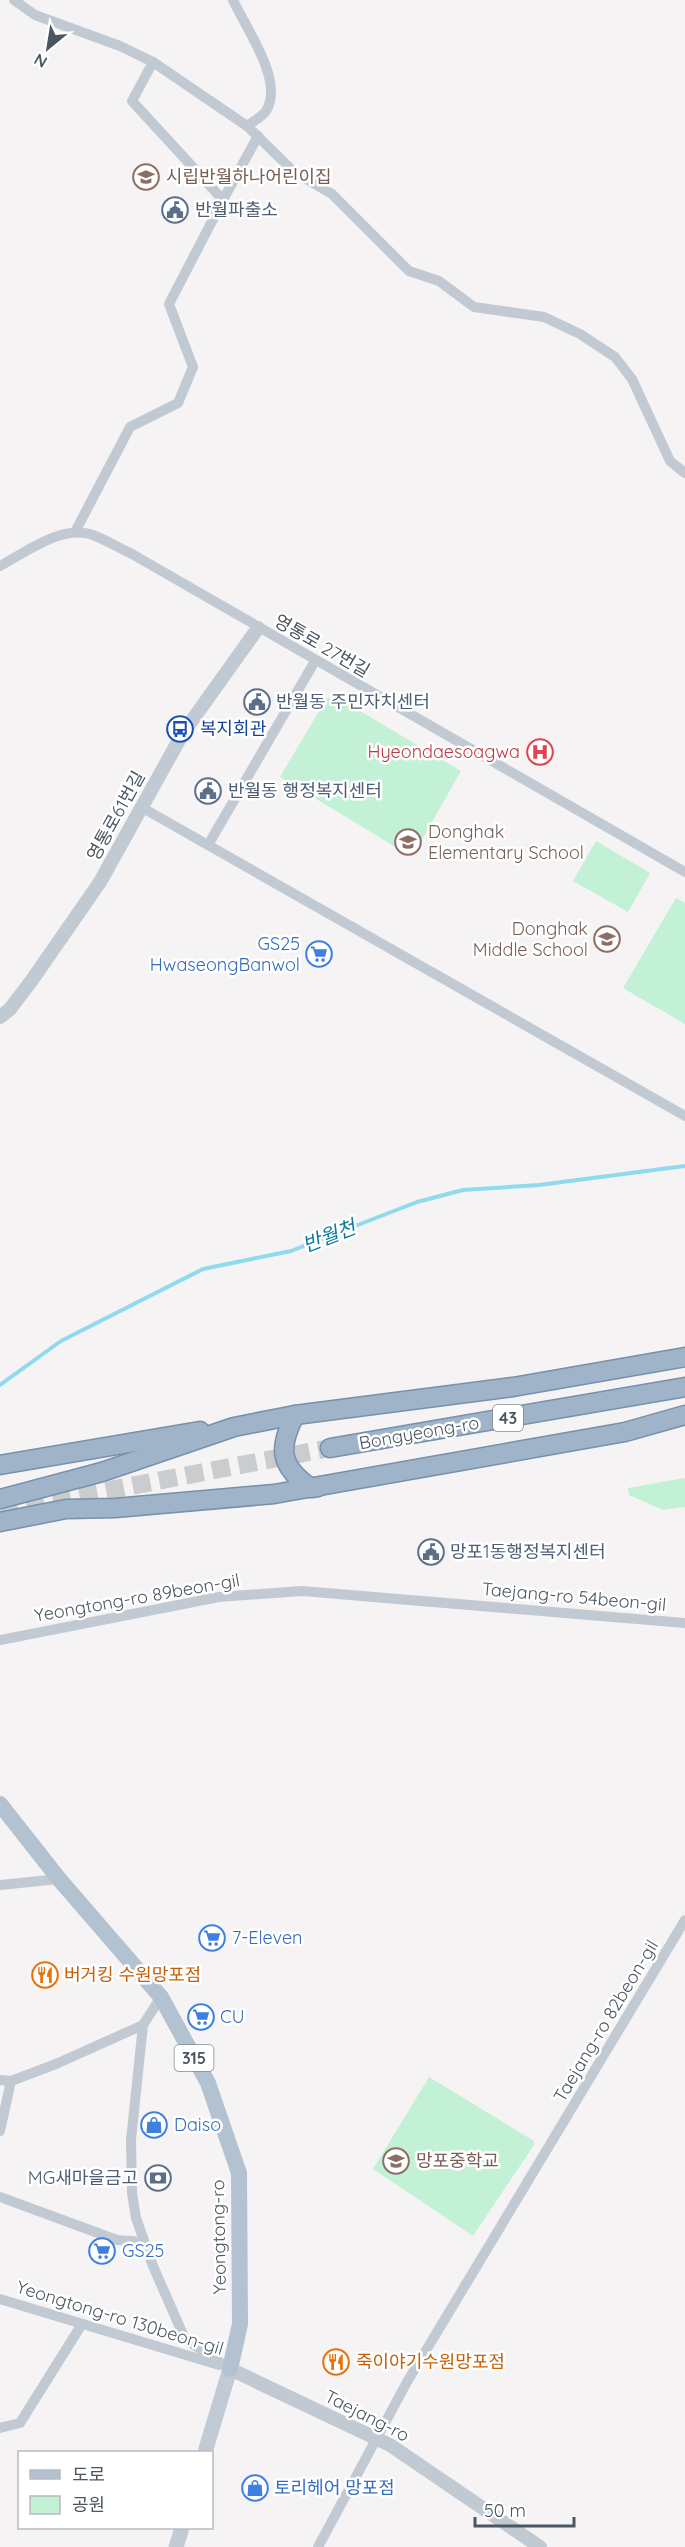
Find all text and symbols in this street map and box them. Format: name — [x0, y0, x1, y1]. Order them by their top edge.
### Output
north arrow — [18, 18, 78, 78]
text: N — [30, 49, 51, 73]
school or university icon: 시립반월하나어린이집 — [131, 162, 161, 192]
place label: 시립반월하나어린이집 — [166, 165, 332, 188]
public building icon: 반월파출소 — [160, 195, 190, 225]
place label: 반월파출소 — [195, 198, 278, 221]
street label: 영통로 27번길 — [270, 609, 374, 682]
public building icon: 반월동 주민자치센터 — [242, 687, 272, 717]
place label: 반월동 주민자치센터 — [276, 690, 430, 713]
bus stop icon: 복지회관 — [165, 714, 195, 744]
place label: 복지회관 — [200, 717, 267, 740]
hospital icon: Hyeondaesoagwa — [525, 737, 555, 767]
place label: Hyeondaesoagwa — [368, 740, 520, 763]
street label: 영통로61번길 — [81, 767, 150, 865]
public building icon: 반월동 행정복지센터 — [193, 776, 223, 806]
place label: 반월동 행정복지센터 — [228, 779, 382, 802]
place label: Donghak Elementary School — [428, 820, 584, 864]
school or university icon: Donghak Elementary School — [393, 827, 423, 857]
place label: Donghak Middle School — [473, 917, 588, 961]
school or university icon: Donghak Middle School — [592, 924, 622, 954]
place label: GS25 HwaseongBanwol — [150, 932, 300, 976]
supermarket icon: GS25 HwaseongBanwol — [304, 939, 334, 969]
water label: 반월천 — [299, 1213, 361, 1257]
road number: 43 — [493, 1405, 523, 1431]
street label: Bongyeong-ro — [357, 1411, 481, 1454]
public building icon: 망포1동행정복지센터 — [416, 1537, 446, 1567]
place label: 망포1동행정복지센터 — [450, 1540, 606, 1563]
street label: Yeongtong-ro 89beon-gil — [32, 1568, 241, 1627]
street label: Taejang-ro 54beon-gil — [481, 1577, 667, 1616]
supermarket icon: 7-Eleven — [197, 1923, 227, 1953]
place label: 7-Eleven — [232, 1926, 303, 1949]
street label: Taejang-ro 82beon-gil — [548, 1935, 663, 2106]
restaurant icon: 버거킹 수원망포점 — [30, 1960, 60, 1990]
place label: 버거킹 수원망포점 — [64, 1963, 201, 1986]
supermarket icon: CU — [186, 2002, 216, 2032]
place label: CU — [220, 2005, 245, 2028]
road number: 315 — [174, 2045, 214, 2071]
shop icon: Daiso — [139, 2110, 169, 2140]
place label: Daiso — [174, 2113, 221, 2136]
school or university icon: 망포중학교 — [381, 2146, 411, 2176]
place label: 망포중학교 — [416, 2149, 499, 2172]
bank icon: MG새마을금고 — [143, 2163, 173, 2193]
place label: MG새마을금고 — [28, 2166, 138, 2189]
street label: Yeongtong-ro — [206, 2179, 231, 2295]
supermarket icon: GS25 — [87, 2236, 117, 2266]
place label: GS25 — [122, 2239, 164, 2262]
street label: Yeongtong-ro 130beon-gil — [14, 2275, 226, 2360]
restaurant icon: 죽이야기수원망포점 — [321, 2347, 351, 2377]
place label: 죽이야기수원망포점 — [356, 2350, 505, 2373]
street label: Taejang-ro — [321, 2384, 413, 2447]
legend — [18, 2451, 213, 2529]
text: 도로 — [72, 2463, 105, 2486]
shop icon: 토리헤어 망포점 — [240, 2473, 270, 2503]
place label: 토리헤어 망포점 — [274, 2476, 395, 2499]
scale bar — [475, 2490, 574, 2528]
text: 공원 — [72, 2493, 105, 2516]
text: 50 m — [484, 2499, 526, 2522]

